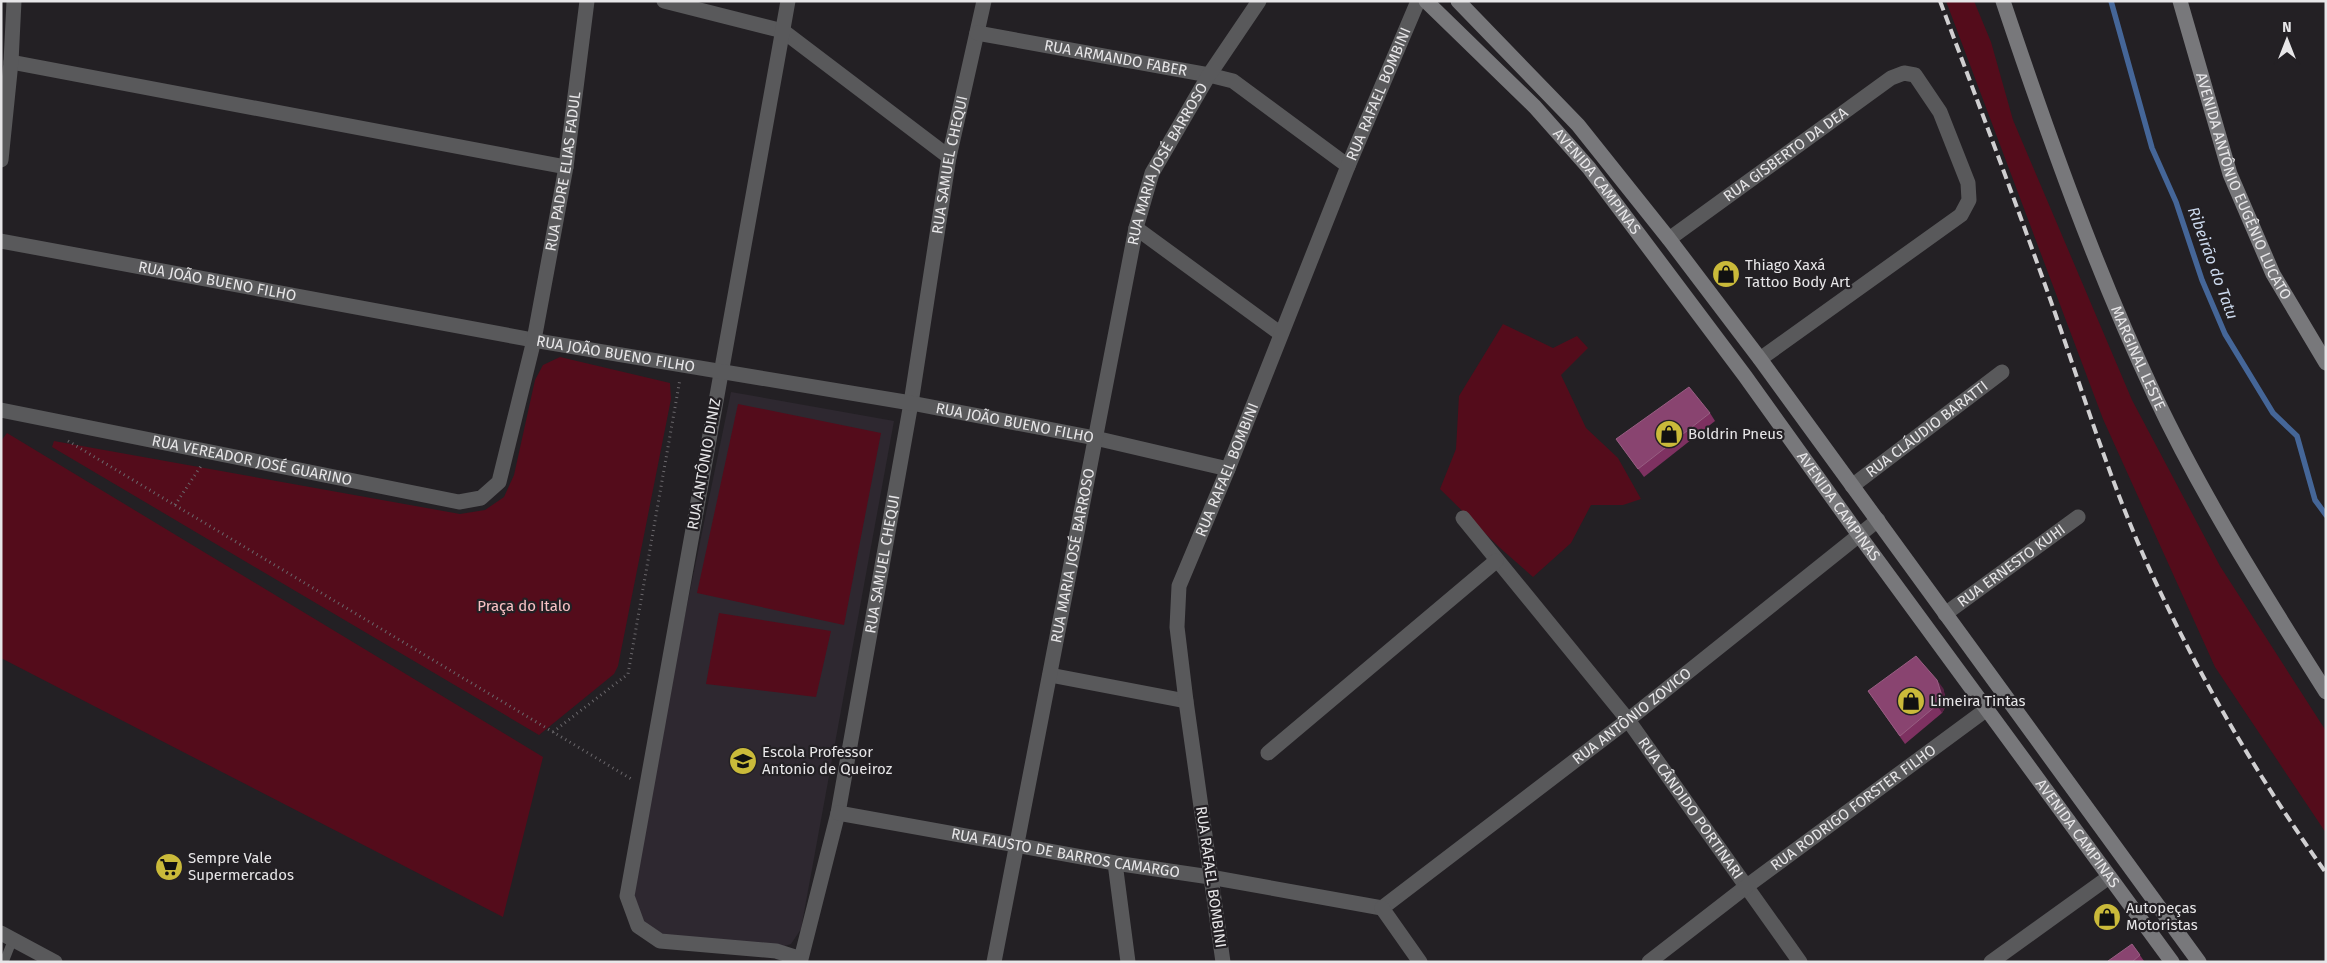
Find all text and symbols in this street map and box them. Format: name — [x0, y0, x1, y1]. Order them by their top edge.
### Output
north arrow — [2262, 15, 2312, 65]
text: N — [2282, 19, 2292, 36]
street label: RUA RAFAEL BOMBINI — [1342, 25, 1415, 164]
street label: RUA ARMANDO FABER — [1043, 36, 1189, 80]
street label: AVENIDA ANTÔNIO EUGÊNIO LUCATO — [2192, 70, 2295, 303]
street label: RUA MARIA JOSÉ BARROSO — [1124, 80, 1212, 247]
street label: RUA PADRE ELIAS FADUL — [542, 90, 585, 253]
street label: RUA SAMUEL CHEQUI — [928, 94, 971, 235]
street label: RUA GISBERTO DA DEA — [1720, 103, 1852, 206]
street label: AVENIDA CAMPINAS — [1549, 125, 1645, 238]
water label: Ribeirão do Tatu — [2184, 204, 2242, 322]
place label: Thiago Xaxá Tattoo Body Art — [1745, 256, 1851, 291]
street label: RUA JOÃO BUENO FILHO — [137, 258, 298, 305]
shop icon: Thiago Xaxá Tattoo Body Art — [1711, 259, 1741, 289]
street label: MARGINAL LESTE — [2107, 303, 2169, 413]
street label: RUA JOÃO BUENO FILHO — [535, 332, 696, 376]
street label: RUA CLÁUDIO BARATTI — [1862, 377, 1991, 481]
street label: RUA ANTÔNIO DINIZ — [684, 397, 724, 531]
street label: RUA JOÃO BUENO FILHO — [934, 399, 1095, 447]
street label: RUA RAFAEL BOMBINI — [1192, 400, 1262, 539]
shop icon: Boldrin Pneus — [1654, 419, 1684, 449]
place label: Boldrin Pneus — [1688, 425, 1783, 443]
street label: RUA VEREADOR JOSÉ GUARINO — [150, 432, 354, 489]
street label: AVENIDA CAMPINAS — [1793, 448, 1884, 565]
street label: RUA MARIA JOSÉ BARROSO — [1047, 467, 1098, 644]
street label: RUA SAMUEL CHEQUI — [861, 493, 903, 635]
street label: RUA ERNESTO KUHI — [1954, 520, 2069, 611]
park label: Praça do Italo — [477, 597, 571, 615]
street label: RUA ANTÔNIO ZOVICO — [1569, 664, 1695, 768]
shop icon: Limeira Tintas — [1896, 686, 1926, 716]
place label: Limeira Tintas — [1930, 692, 2025, 710]
street label: RUA CÂNDIDO PORTINARI — [1634, 734, 1747, 882]
street label: RUA RODRIGO FORSTER FILHO — [1767, 741, 1939, 875]
place label: Escola Professor Antonio de Queiroz — [762, 743, 893, 778]
school or university icon: Escola Professor Antonio de Queiroz — [728, 746, 758, 776]
street label: AVENIDA CAMPINAS — [2032, 775, 2123, 891]
street label: RUA RAFAEL BOMBINI — [1192, 805, 1230, 949]
street label: RUA FAUSTO DE BARROS CAMARGO — [950, 825, 1181, 881]
place label: Sempre Vale Supermercados — [188, 849, 294, 884]
supermarket icon: Sempre Vale Supermercados — [154, 852, 184, 882]
place label: Autopeças Motoristas — [2126, 899, 2198, 934]
shop icon: Autopeças Motoristas — [2092, 902, 2122, 932]

